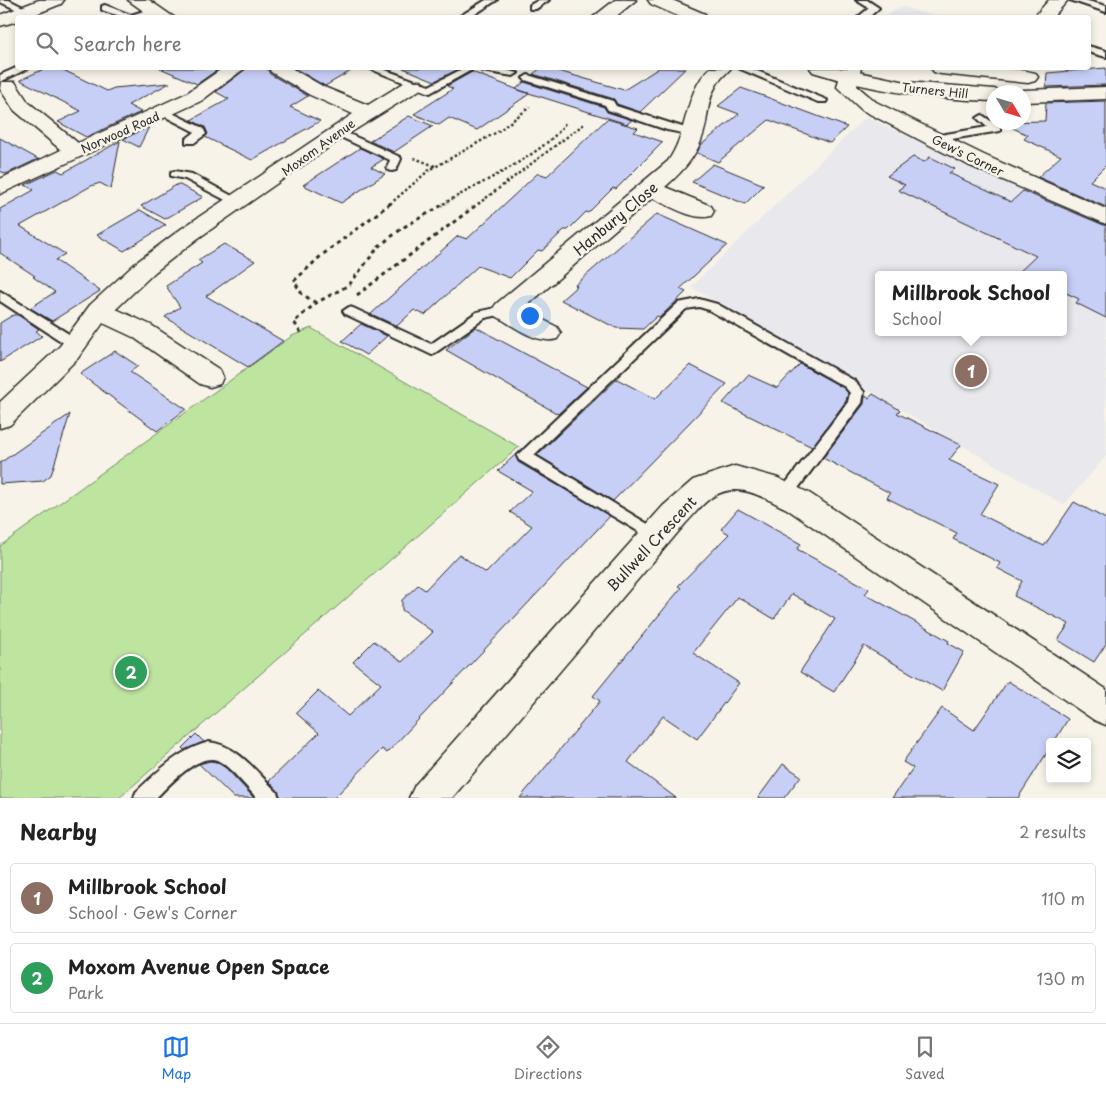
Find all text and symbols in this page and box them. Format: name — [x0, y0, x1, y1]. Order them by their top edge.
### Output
search box — [15, 15, 1091, 70]
icon: search — [33, 29, 61, 57]
text: Search here — [73, 29, 182, 57]
street label: Turners Hill — [901, 78, 969, 102]
north arrow — [986, 85, 1031, 130]
street label: Norwood Road — [78, 107, 162, 157]
street label: Moxom Avenue — [278, 114, 359, 180]
street label: Gew's Corner — [929, 130, 1007, 180]
street label: Hanbury Close — [568, 176, 662, 260]
popup — [875, 271, 1067, 336]
text: Millbrook School — [892, 278, 1050, 306]
your location — [517, 303, 543, 329]
text: School — [892, 306, 942, 330]
pin: 1 — [955, 352, 987, 390]
street label: Bullwell Crescent — [601, 490, 701, 596]
pin: 2 — [115, 653, 147, 691]
map controls — [1046, 738, 1091, 783]
button: layers — [1046, 738, 1091, 783]
text: Nearby — [20, 815, 97, 847]
text: 2 results — [1019, 819, 1086, 843]
text: Millbrook School — [68, 872, 227, 900]
text: 1 — [33, 886, 41, 910]
text: 110 m — [1042, 886, 1085, 910]
text: School · Gew's Corner — [68, 900, 237, 924]
text: Moxom Avenue Open Space — [68, 952, 330, 980]
text: 2 — [31, 966, 43, 990]
text: 130 m — [1037, 966, 1085, 990]
text: Park — [68, 980, 104, 1004]
tab: Map — [161, 1033, 191, 1084]
tab: Directions — [514, 1033, 582, 1084]
tab: Saved — [905, 1033, 945, 1084]

